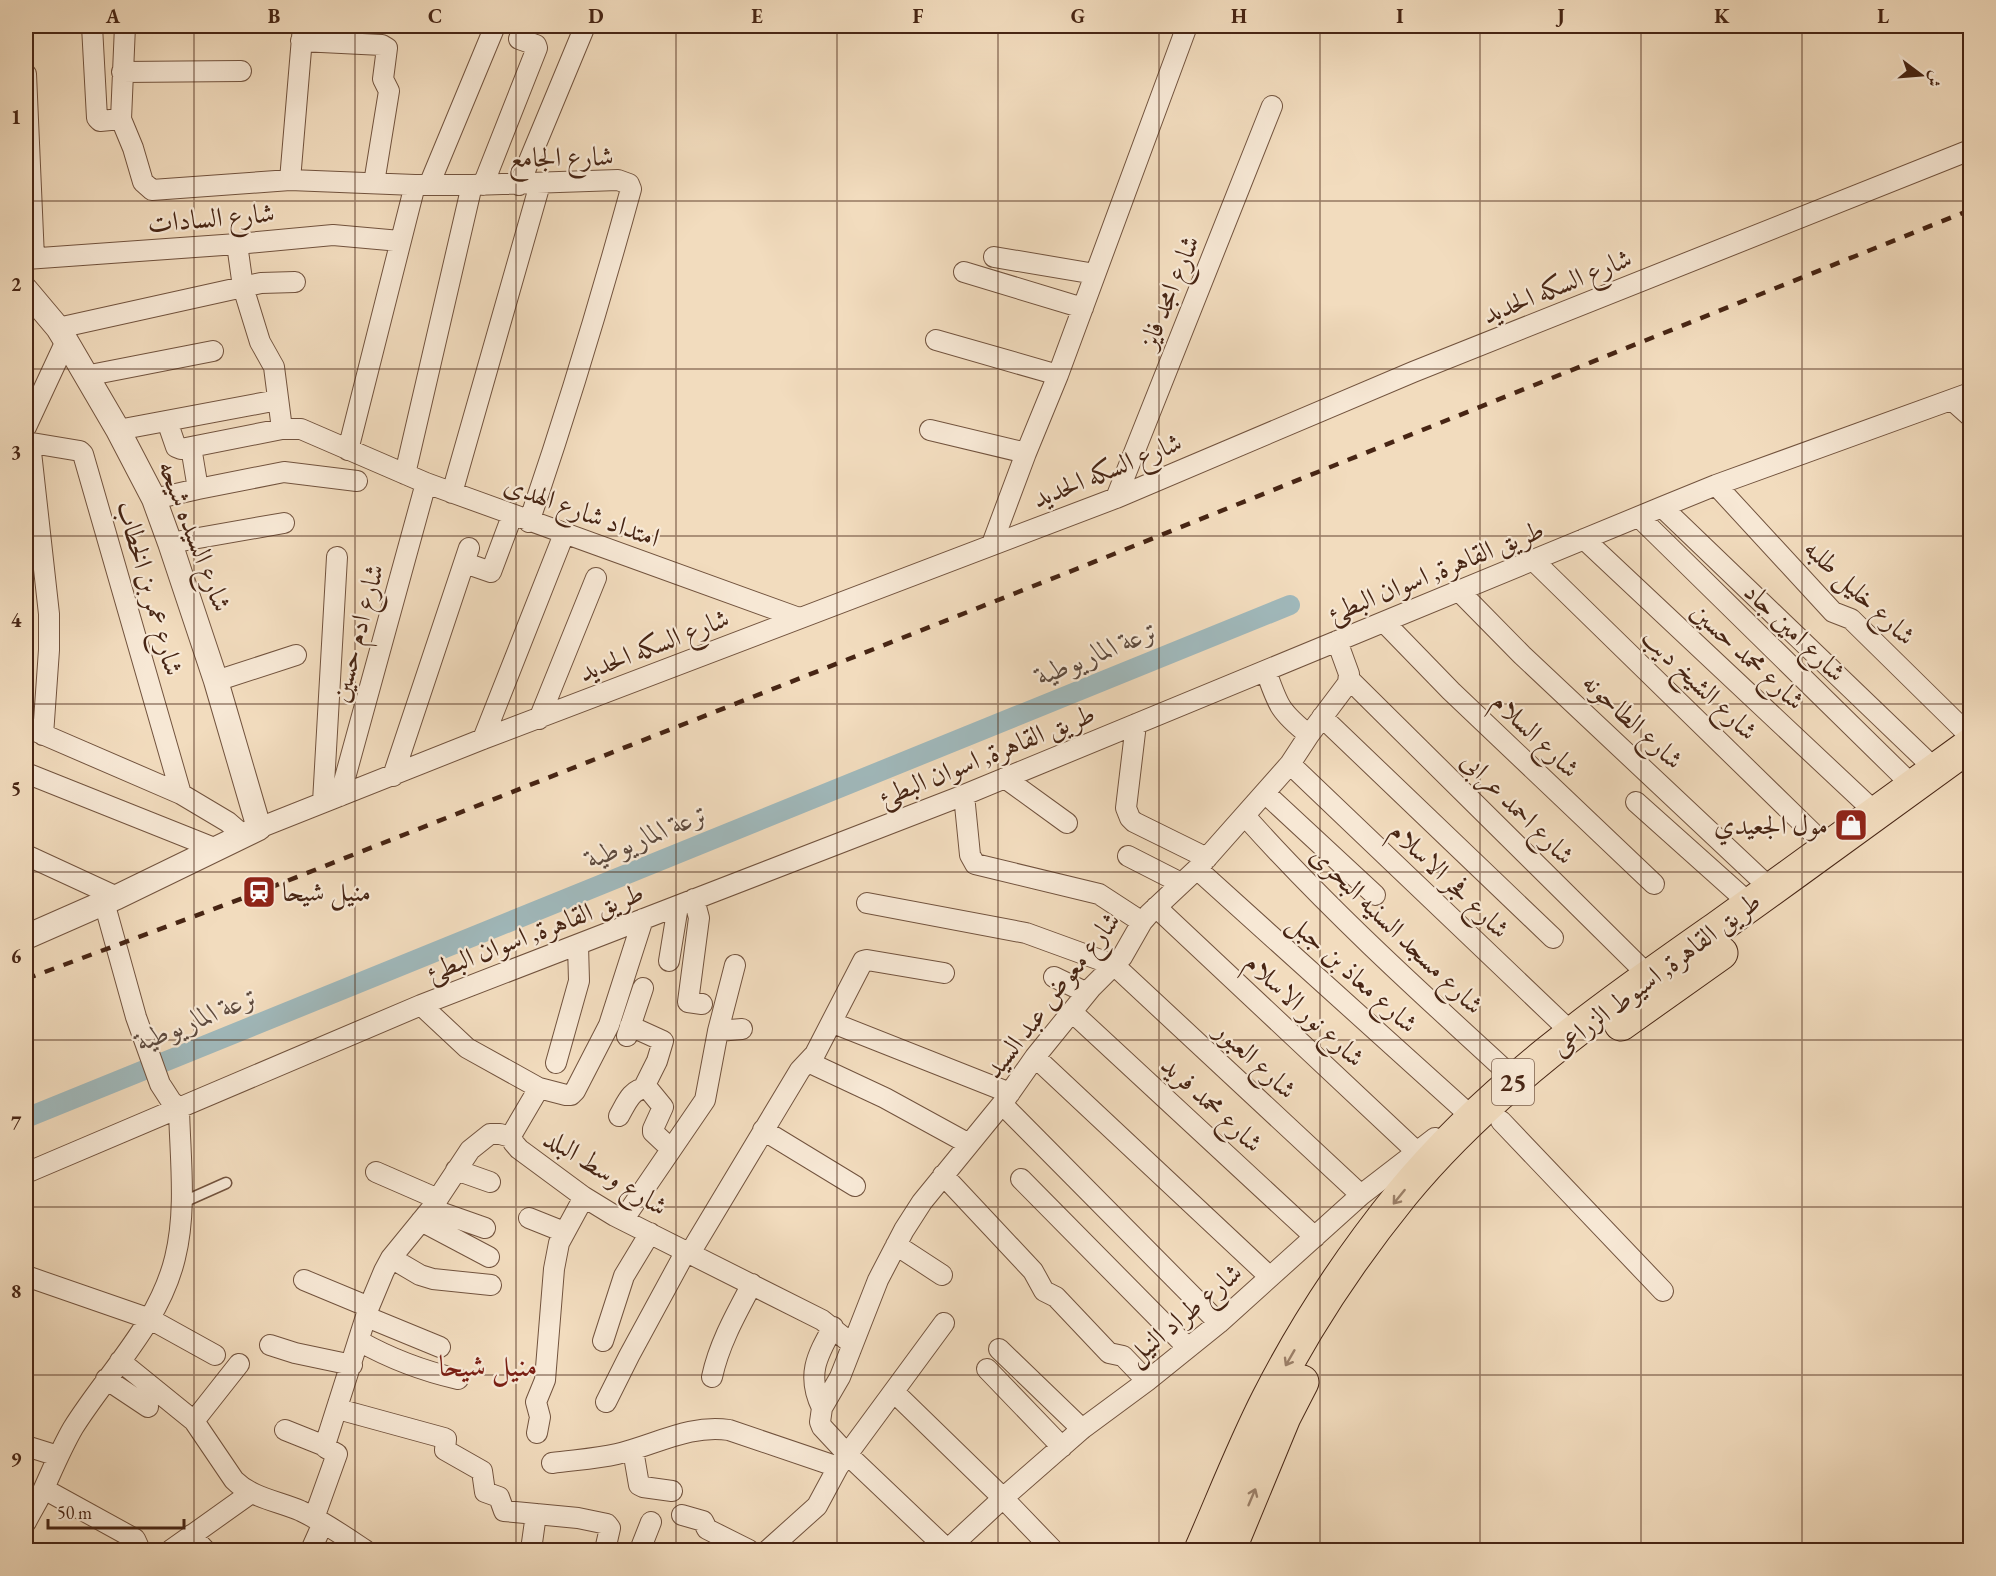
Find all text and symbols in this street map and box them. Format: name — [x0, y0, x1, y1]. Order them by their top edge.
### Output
text: A — [105, 3, 121, 29]
text: B — [268, 3, 280, 29]
text: C — [428, 3, 442, 29]
text: D — [588, 3, 604, 29]
text: E — [751, 3, 763, 29]
text: F — [913, 3, 924, 29]
text: G — [1071, 3, 1085, 29]
text: H — [1231, 3, 1247, 29]
text: I — [1396, 3, 1404, 29]
text: J — [1555, 3, 1565, 29]
text: K — [1714, 3, 1730, 29]
text: L — [1877, 3, 1889, 29]
north arrow — [1891, 45, 1951, 105]
text: ش — [1923, 68, 1947, 90]
text: 1 — [11, 104, 21, 130]
street label: شارع الجامع — [508, 138, 614, 182]
street label: شارع السادات — [146, 195, 276, 245]
street label: شارع امجد فايز — [1129, 230, 1212, 358]
street label: شارع السكه الحديد — [1477, 240, 1639, 336]
text: 2 — [11, 271, 22, 297]
street label: شارع السكه الحديد — [1027, 424, 1189, 520]
text: 3 — [11, 439, 21, 465]
street label: شارع السيده شيحه — [146, 455, 240, 618]
street label: امتداد شارع الهدى — [498, 466, 665, 560]
street label: شارع عمر بن الخطاب — [104, 496, 192, 681]
street label: طريق القاهرة, اسوان البطئ — [1323, 511, 1549, 631]
street label: شارع خليل طلبه — [1794, 531, 1924, 656]
street label: شارع ادم حسين — [321, 560, 398, 707]
street label: شارع امين جاد — [1733, 574, 1854, 693]
street label: شارع محمد حسين — [1680, 594, 1813, 721]
street label: شارع السكه الحديد — [574, 600, 736, 694]
text: 4 — [11, 607, 22, 633]
water label: ترعة الماريوطية — [1027, 611, 1164, 694]
street label: شارع الشيخ ديب — [1630, 620, 1766, 753]
street label: شارع الطاحونه — [1572, 665, 1691, 780]
street label: شارع السلام — [1481, 684, 1588, 789]
street label: طريق القاهرة, اسوان البطئ — [874, 695, 1100, 815]
street label: شارع احمد عرابى — [1450, 743, 1583, 876]
text: 5 — [11, 775, 21, 801]
water label: ترعة الماريوطية — [577, 794, 714, 877]
place label: مول الجعيدي — [1714, 807, 1828, 846]
shop icon: مول الجعيدي — [1833, 807, 1869, 843]
street label: شارع فجر الاسلام — [1379, 814, 1518, 950]
street label: شارع مسجد السنيه البحرى — [1299, 838, 1492, 1025]
station icon: منيل شيحا — [241, 874, 277, 910]
place label: منيل شيحا — [282, 874, 371, 911]
street label: طريق القاهرة, اسوان البطئ — [421, 874, 649, 990]
street label: طريق القاهرة, اسيوط الزراعى — [1544, 883, 1768, 1064]
street label: شارع معوض عبد السيد — [975, 904, 1132, 1088]
street label: شارع معاذ بن جبل — [1277, 905, 1426, 1044]
text: 6 — [11, 943, 22, 969]
street label: شارع نور الاسلام — [1234, 945, 1373, 1079]
water label: ترعة الماريوطية — [127, 977, 264, 1060]
street label: شارع العبور — [1202, 1011, 1305, 1110]
street label: شارع محمد فريد — [1150, 1047, 1271, 1163]
road number: 25 — [1492, 1059, 1534, 1105]
text: 7 — [11, 1110, 22, 1136]
street label: شارع وسط البلد — [535, 1120, 675, 1228]
one-way arrow — [1393, 1189, 1406, 1205]
street label: شارع طراد النيل — [1118, 1255, 1252, 1376]
text: 8 — [11, 1278, 21, 1304]
district label: منيل شيحا — [439, 1346, 537, 1387]
one-way arrow — [1284, 1349, 1296, 1366]
text: 9 — [11, 1446, 22, 1472]
one-way arrow — [1246, 1488, 1258, 1506]
scale bar — [48, 1492, 184, 1530]
text: 50 m — [57, 1501, 92, 1524]

